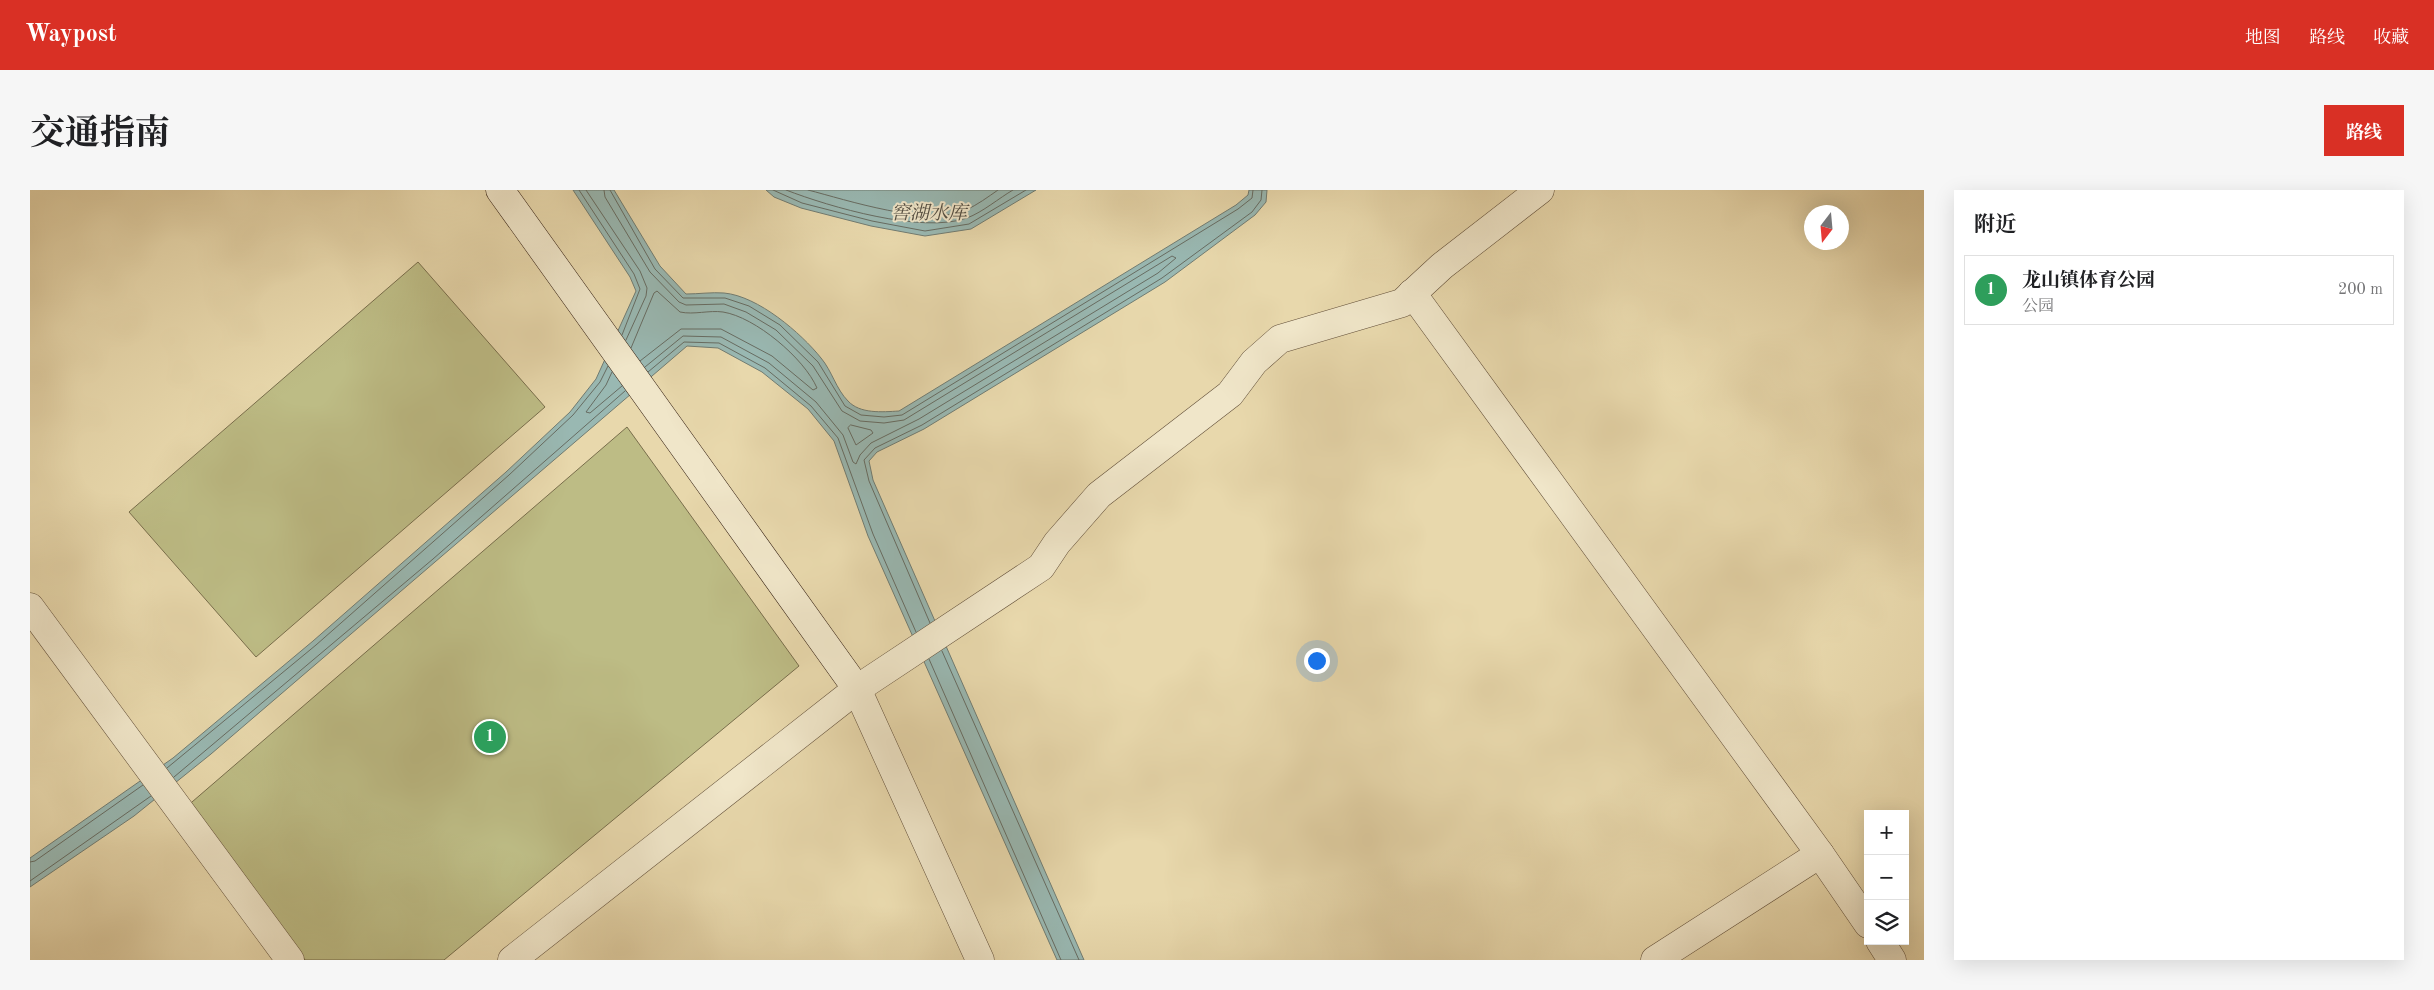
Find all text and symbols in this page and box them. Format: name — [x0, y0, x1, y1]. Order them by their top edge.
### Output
text: Waypost — [25, 23, 117, 47]
text: 地图 — [2245, 29, 2281, 47]
text: 路线 — [2309, 29, 2345, 47]
text: 收藏 — [2373, 29, 2409, 47]
button: 路线 — [2324, 105, 2404, 156]
text: 交通指南 — [30, 117, 170, 152]
water label: 窖湖水库 — [891, 202, 970, 224]
north arrow — [1804, 205, 1849, 250]
text: 附近 — [1974, 215, 2016, 236]
text: 龙山镇体育公园 — [2022, 272, 2155, 291]
text: 1 — [1986, 282, 1996, 298]
text: 200 m — [2338, 282, 2383, 298]
text: 公园 — [2022, 299, 2054, 315]
your location — [1304, 648, 1330, 674]
pin: 1 — [474, 718, 506, 756]
map controls — [1864, 810, 1909, 945]
button: + — [1864, 810, 1909, 855]
button: − — [1864, 855, 1909, 900]
button: layers — [1864, 900, 1909, 945]

